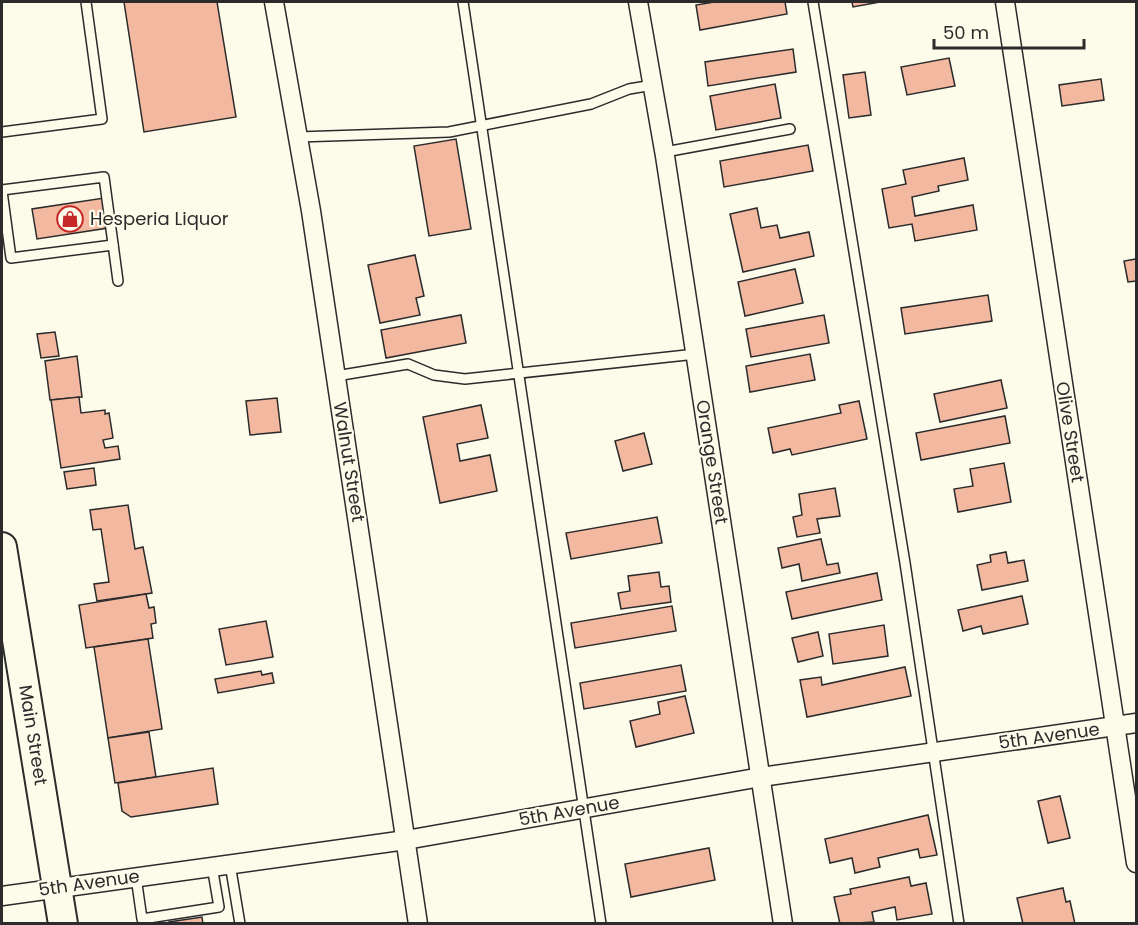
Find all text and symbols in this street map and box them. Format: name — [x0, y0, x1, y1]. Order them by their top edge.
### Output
scale bar — [934, 12, 1084, 50]
text: 50 m — [943, 20, 989, 45]
shop icon: Hesperia Liquor — [55, 204, 85, 234]
place label: Hesperia Liquor — [90, 206, 229, 231]
street label: Olive Street — [1050, 380, 1091, 484]
street label: Orange Street — [690, 398, 735, 526]
street label: Walnut Street — [328, 400, 371, 524]
street label: Main Street — [13, 683, 54, 787]
street label: 5th Avenue — [997, 716, 1101, 755]
street label: 5th Avenue — [517, 789, 621, 832]
street label: 5th Avenue — [37, 863, 141, 902]

